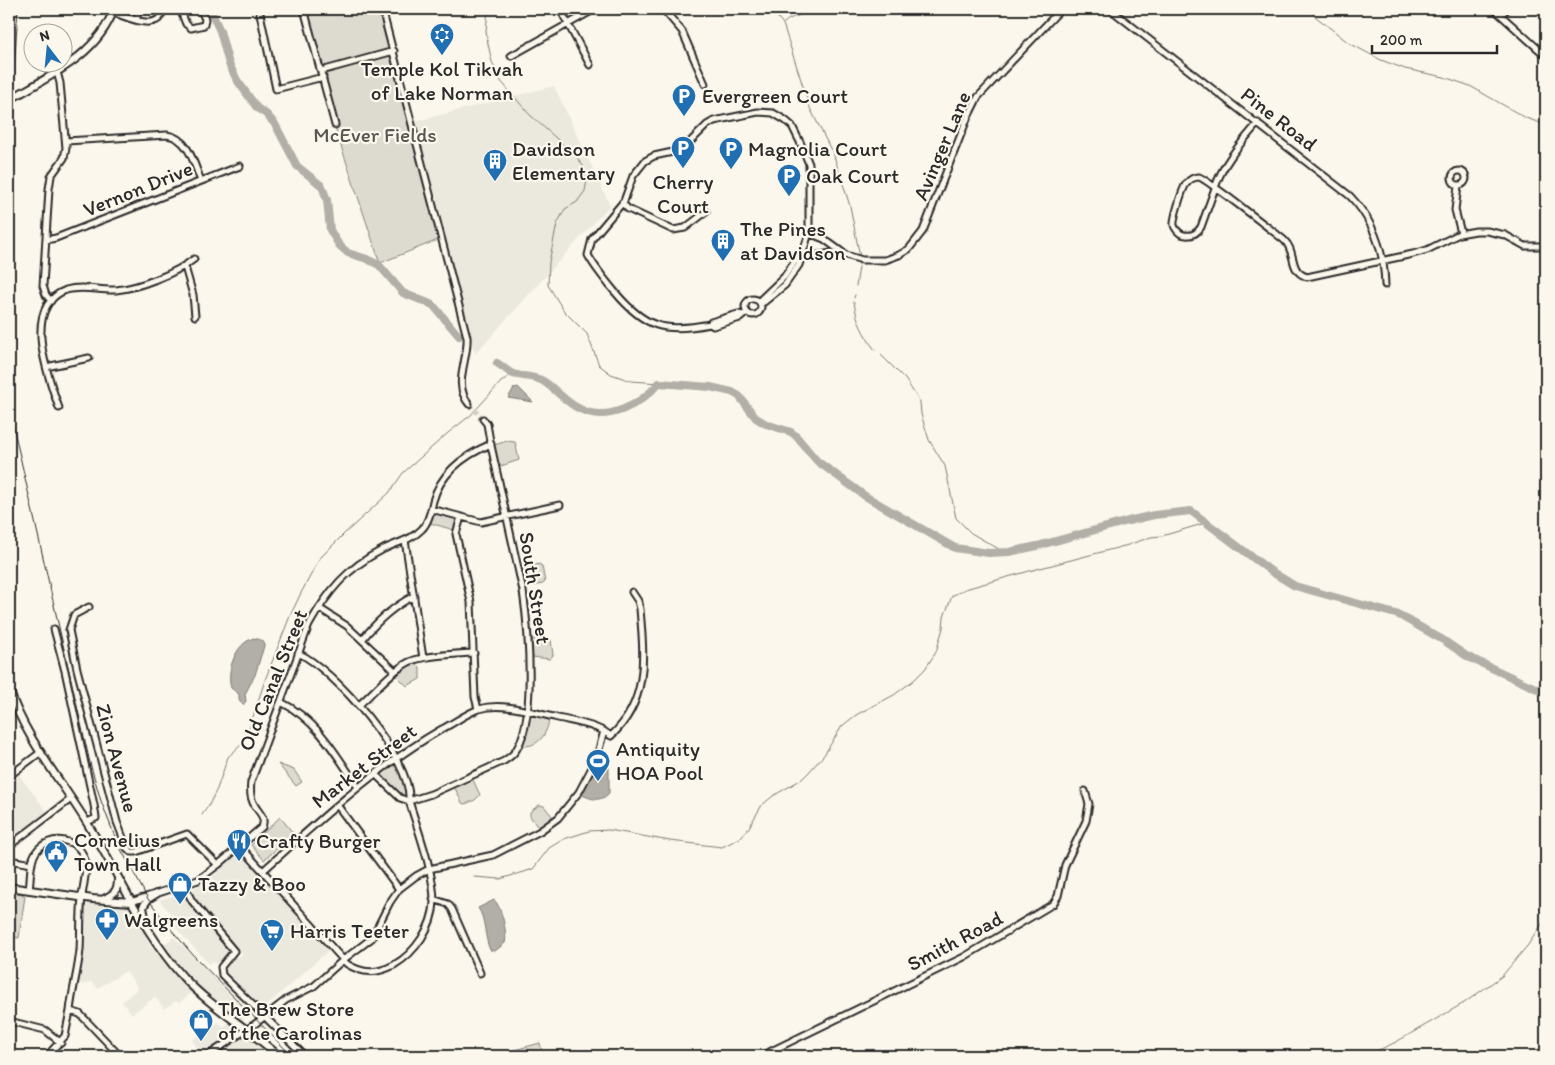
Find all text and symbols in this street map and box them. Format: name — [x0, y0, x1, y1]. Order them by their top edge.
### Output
north arrow — [22, 22, 72, 72]
synagogue icon: Temple Kol Tikvah of Lake Norman — [429, 22, 455, 56]
scale bar — [1372, 22, 1498, 54]
text: N — [38, 27, 51, 45]
text: 200 m — [1380, 31, 1423, 49]
place label: Temple Kol Tikvah of Lake Norman — [361, 56, 524, 105]
street label: Pine Road — [1236, 81, 1322, 156]
parking icon: Evergreen Court — [671, 83, 697, 117]
place label: Evergreen Court — [702, 83, 848, 108]
street label: Avinger Lane — [907, 88, 976, 204]
park label: McEver Fields — [313, 122, 437, 147]
parking icon: Cherry Court — [670, 135, 696, 169]
place label: Davidson Elementary — [512, 136, 615, 185]
parking icon: Magnolia Court — [718, 136, 744, 170]
place label: Magnolia Court — [748, 136, 887, 161]
building icon: Davidson Elementary — [482, 148, 508, 182]
street label: Vernon Drive — [80, 155, 196, 222]
parking icon: Oak Court — [776, 163, 802, 197]
place label: Oak Court — [806, 163, 899, 188]
place label: Cherry Court — [653, 169, 714, 218]
place label: The Pines at Davidson — [740, 216, 845, 265]
building icon: The Pines at Davidson — [710, 228, 736, 262]
street label: South Street — [514, 530, 557, 646]
street label: Old Canal Street — [233, 605, 312, 754]
street label: Zion Avenue — [91, 701, 144, 815]
street label: Market Street — [306, 718, 421, 813]
place label: Antiquity HOA Pool — [616, 736, 703, 785]
sports icon: Antiquity HOA Pool — [585, 748, 611, 782]
place label: Cornelius Town Hall — [74, 827, 161, 876]
restaurant icon: Crafty Burger — [226, 828, 252, 862]
place label: Crafty Burger — [256, 828, 381, 853]
public building icon: Cornelius Town Hall — [43, 839, 69, 873]
shop icon: Tazzy & Boo — [167, 871, 193, 905]
place label: Tazzy & Boo — [198, 871, 306, 896]
street label: Smith Road — [903, 905, 1007, 976]
pharmacy icon: Walgreens — [94, 907, 120, 941]
place label: Walgreens — [124, 907, 218, 932]
supermarket icon: Harris Teeter — [259, 918, 285, 952]
place label: Harris Teeter — [290, 918, 409, 943]
place label: The Brew Store of the Carolinas — [218, 996, 362, 1045]
shop icon: The Brew Store of the Carolinas — [188, 1008, 214, 1042]

